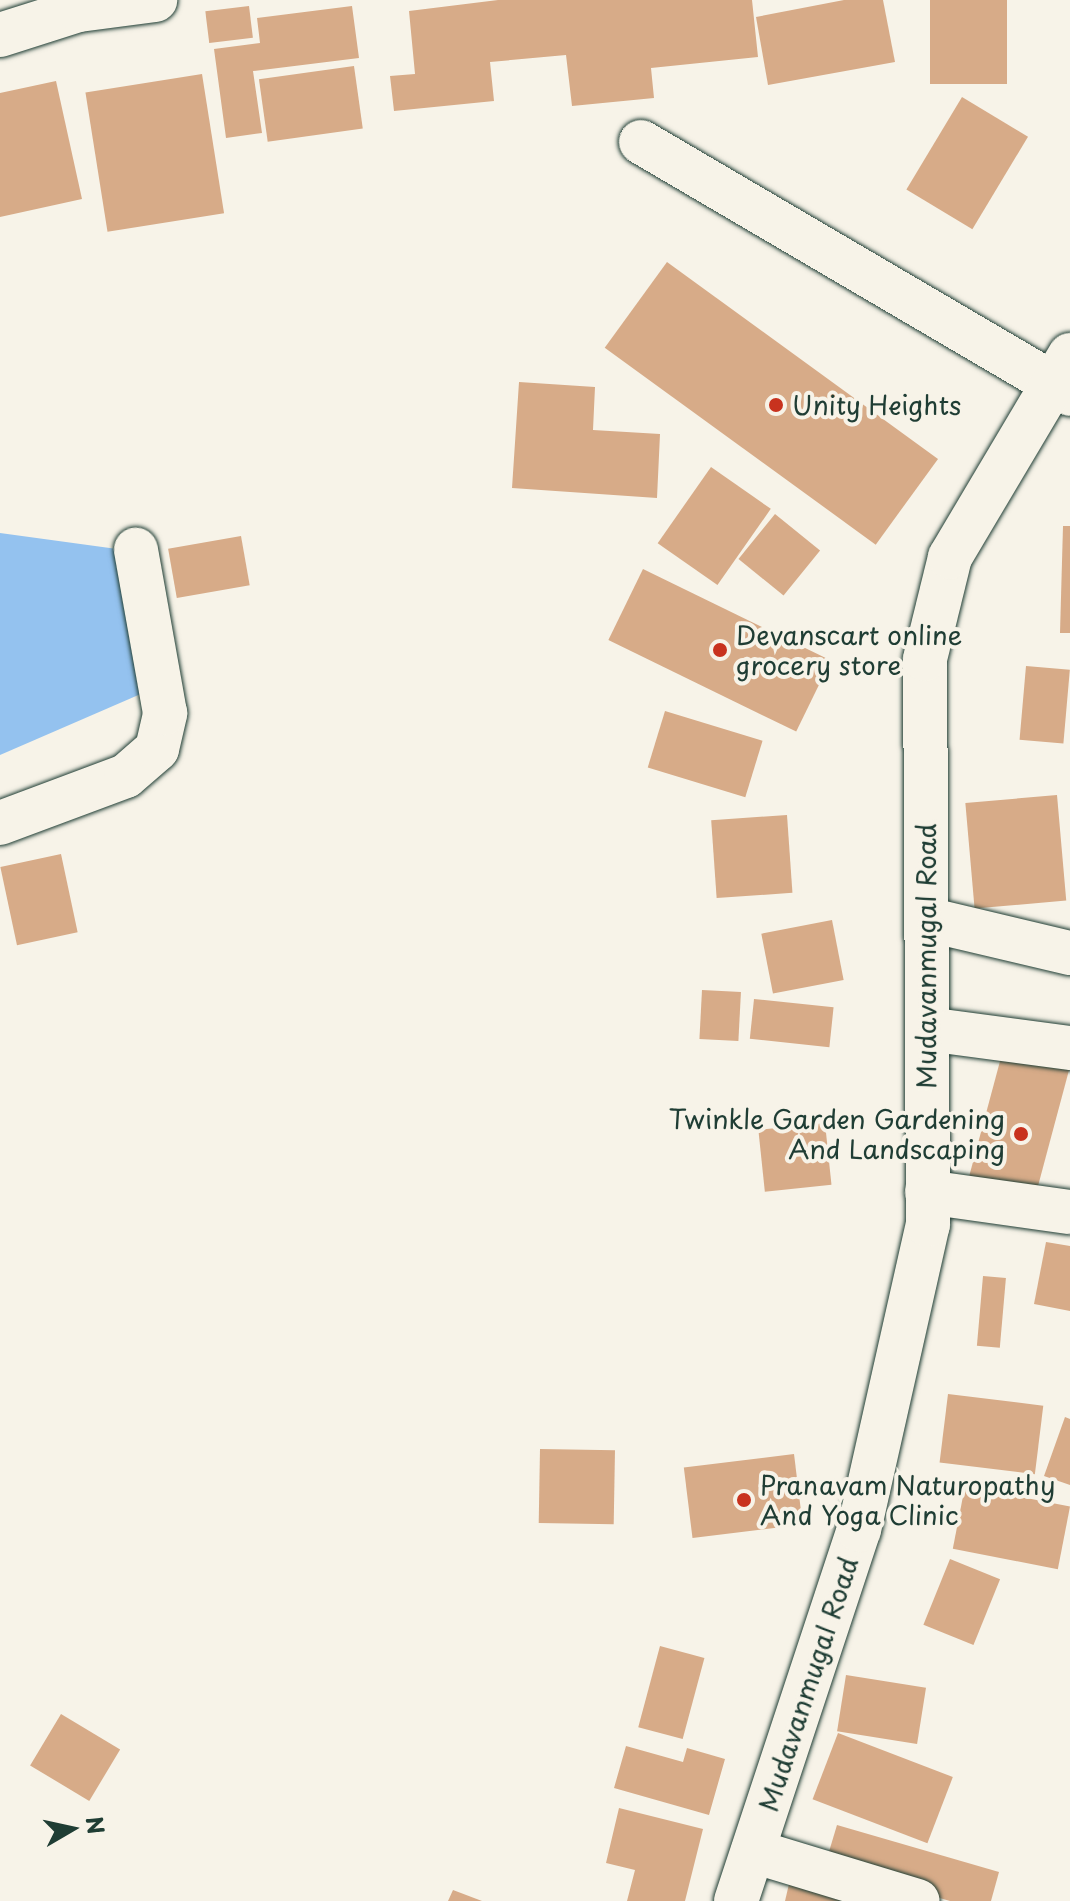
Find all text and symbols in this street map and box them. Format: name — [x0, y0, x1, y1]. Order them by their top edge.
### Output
place label: Unity Heights — [792, 389, 963, 421]
marker: Unity Heights — [767, 396, 785, 414]
place label: Devanscart online grocery store — [736, 619, 962, 680]
marker: Devanscart online grocery store — [711, 641, 729, 659]
street label: Mudavanmugal Road — [910, 823, 942, 1089]
place label: Twinkle Garden Gardening And Landscaping — [670, 1103, 1005, 1164]
marker: Twinkle Garden Gardening And Landscaping — [1012, 1125, 1030, 1143]
place label: Pranavam Naturopathy And Yoga Clinic — [760, 1469, 1056, 1530]
marker: Pranavam Naturopathy And Yoga Clinic — [735, 1491, 753, 1509]
street label: Mudavanmugal Road — [752, 1553, 864, 1815]
north arrow — [32, 1789, 112, 1869]
text: N — [79, 1814, 114, 1836]

